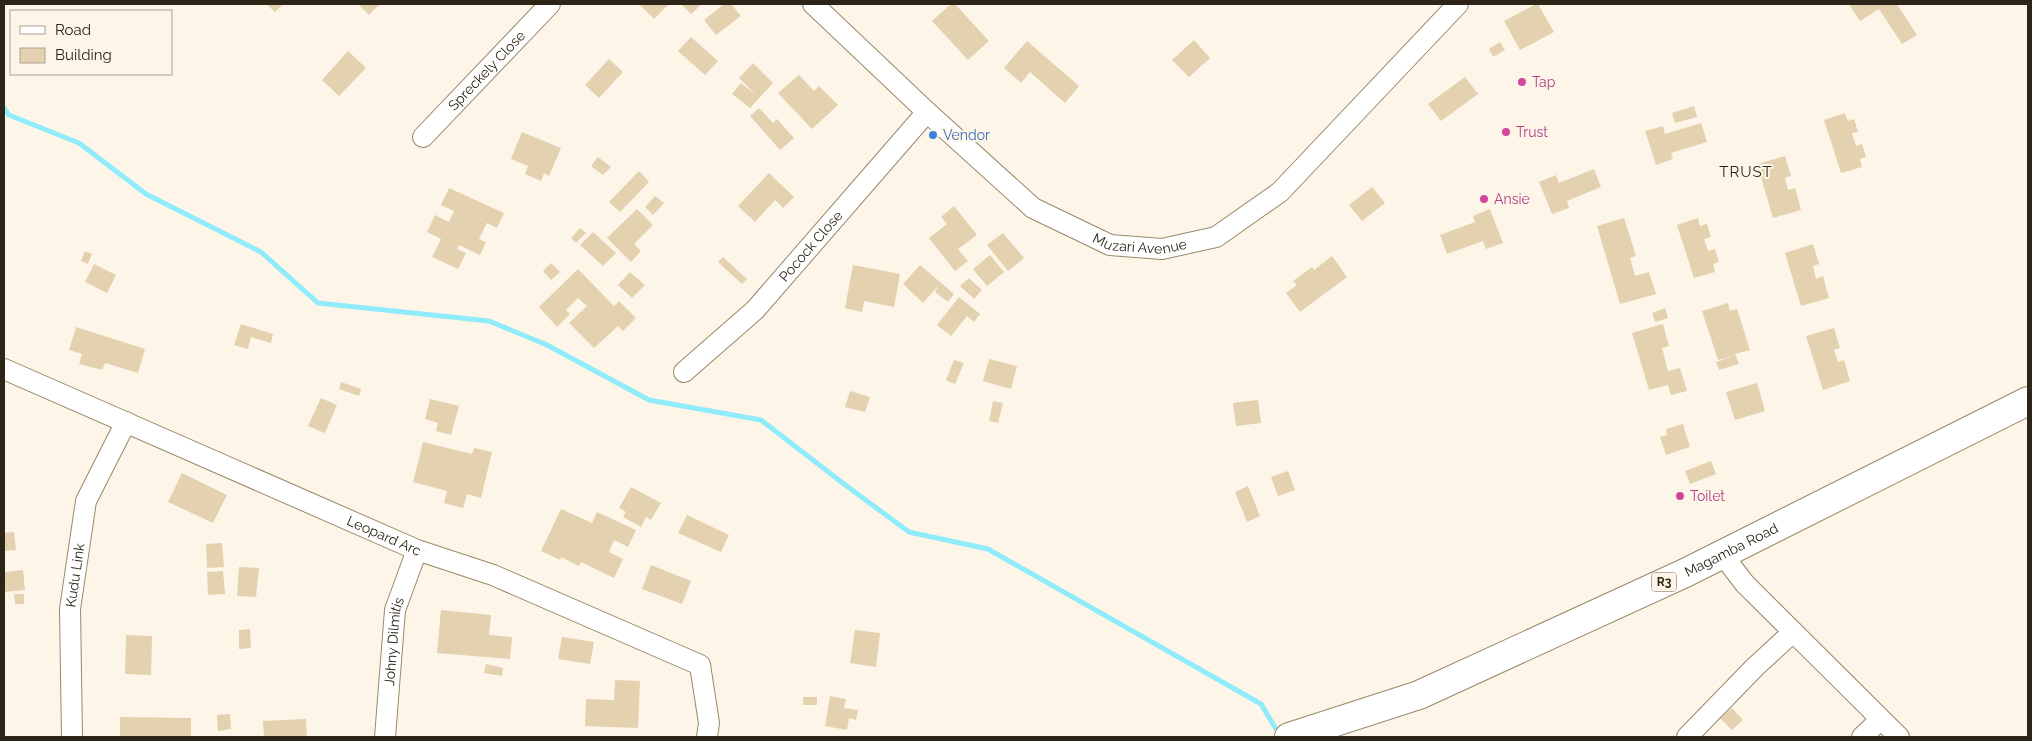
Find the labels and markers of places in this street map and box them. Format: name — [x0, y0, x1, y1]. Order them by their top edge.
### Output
place label: Tap — [1532, 74, 1556, 90]
marker: Tap — [1516, 76, 1528, 88]
place label: Trust — [1516, 124, 1548, 140]
marker: Trust — [1500, 126, 1512, 138]
place label: Vendor — [943, 127, 990, 143]
marker: Vendor — [927, 129, 939, 141]
place label: Ansie — [1494, 191, 1530, 207]
marker: Ansie — [1478, 193, 1490, 205]
place label: Toilet — [1690, 488, 1725, 504]
marker: Toilet — [1674, 490, 1686, 502]

